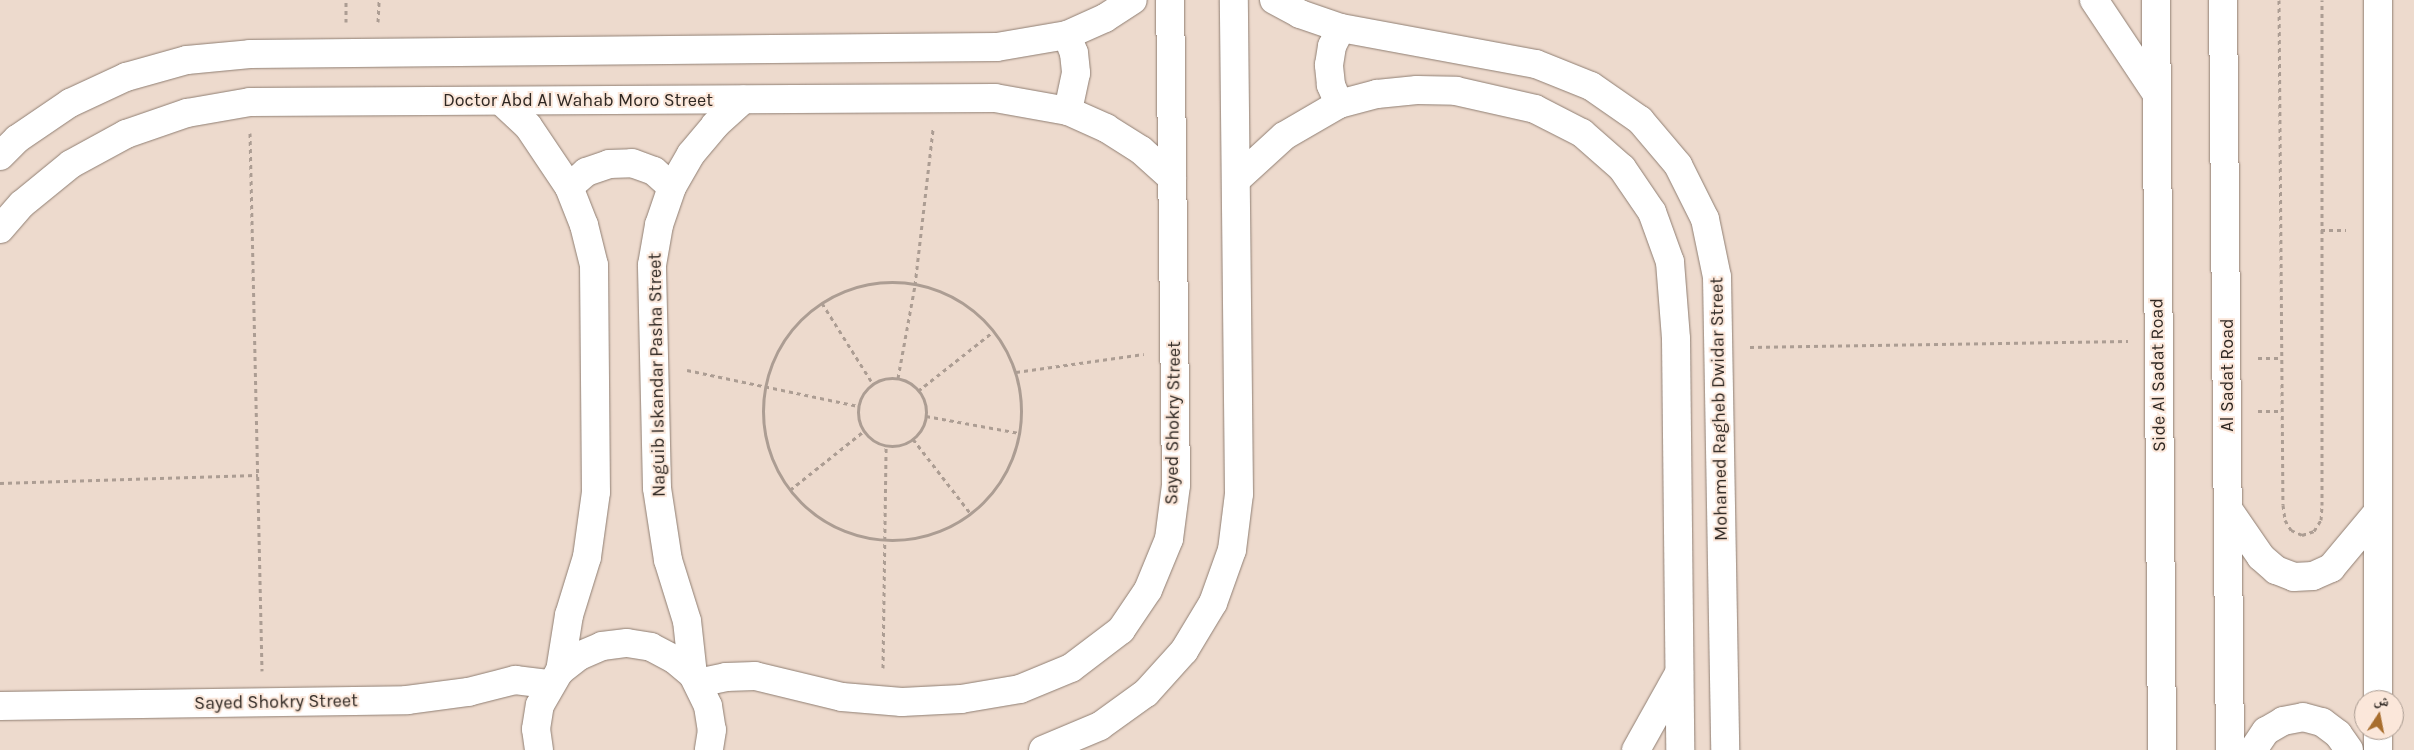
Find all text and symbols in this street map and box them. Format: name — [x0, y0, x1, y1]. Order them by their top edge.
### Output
street label: Doctor Abd Al Wahab Moro Street — [443, 89, 713, 111]
street label: Naguib Iskandar Pasha Street — [644, 253, 670, 497]
street label: Mohamed Ragheb Dwidar Street — [1706, 277, 1732, 541]
street label: Side Al Sadat Road — [2146, 298, 2170, 452]
street label: Al Sadat Road — [2216, 318, 2238, 432]
street label: Sayed Shokry Street — [1161, 341, 1185, 505]
street label: Sayed Shokry Street — [194, 690, 358, 714]
north arrow — [2354, 690, 2404, 740]
text: ش — [2373, 691, 2391, 711]

